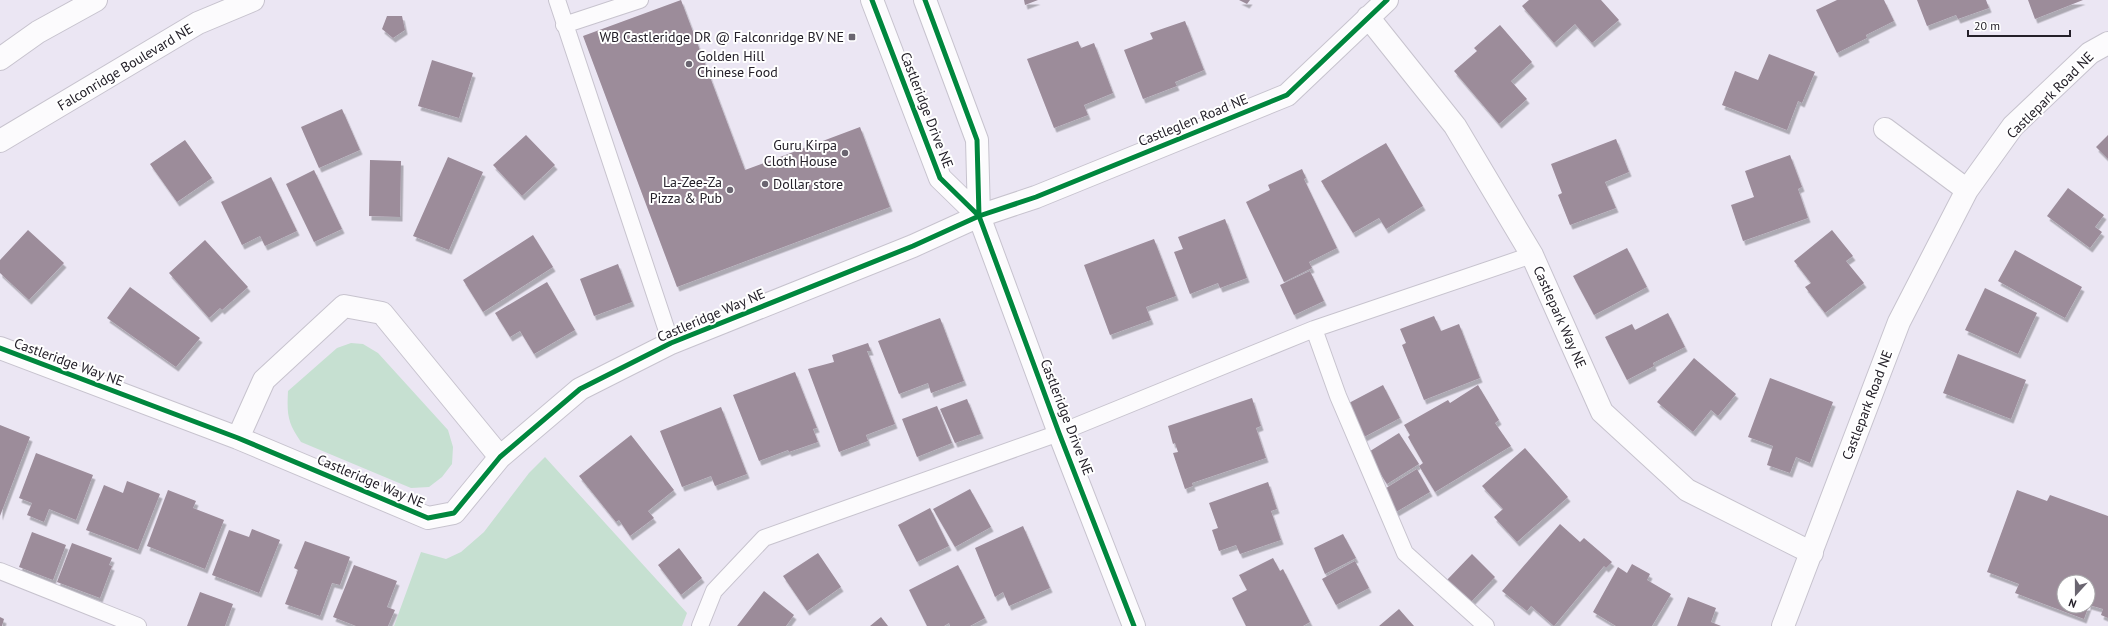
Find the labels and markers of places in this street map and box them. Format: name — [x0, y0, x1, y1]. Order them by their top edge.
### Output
place label: WB Castleridge DR @ Falconridge BV NE — [599, 28, 844, 46]
marker: WB Castleridge DR @ Falconridge BV NE — [847, 32, 857, 42]
place label: Golden Hill Chinese Food — [697, 47, 778, 81]
marker: Golden Hill Chinese Food — [684, 59, 694, 69]
place label: Guru Kirpa Cloth House — [764, 136, 837, 170]
marker: Guru Kirpa Cloth House — [840, 148, 850, 158]
place label: La-Zee-Za Pizza & Pub — [650, 173, 722, 207]
place label: Dollar store — [773, 175, 843, 193]
marker: Dollar store — [760, 179, 770, 189]
marker: La-Zee-Za Pizza & Pub — [725, 185, 735, 195]

